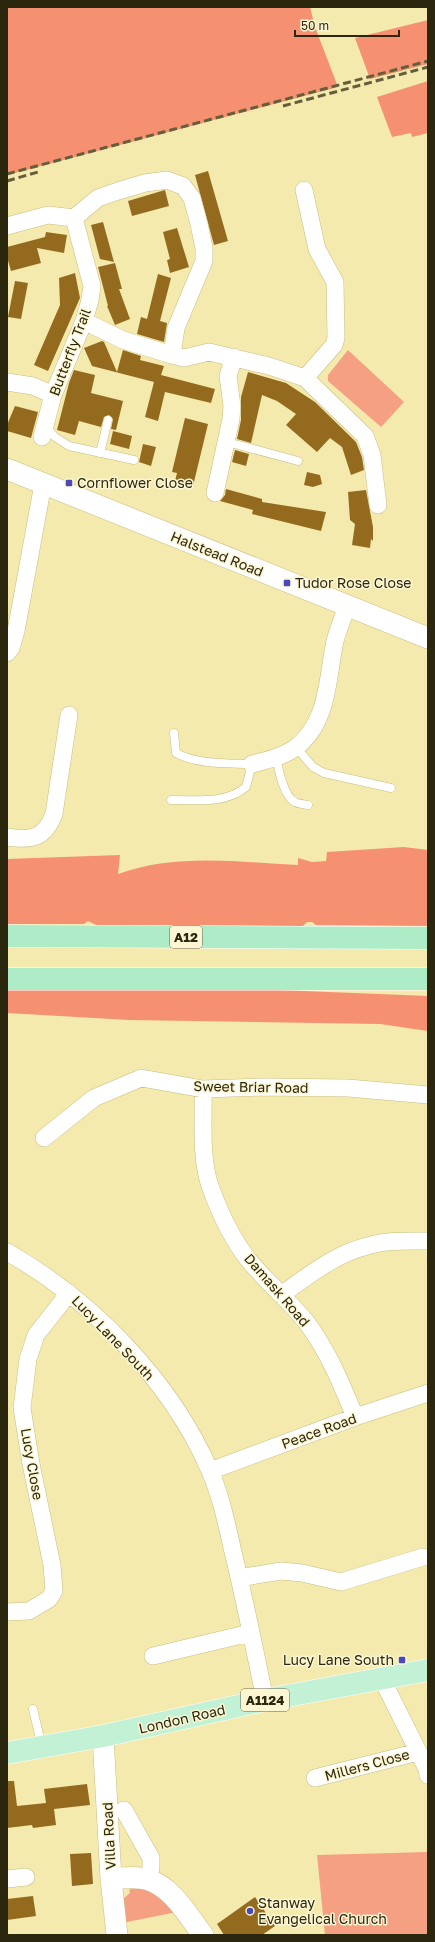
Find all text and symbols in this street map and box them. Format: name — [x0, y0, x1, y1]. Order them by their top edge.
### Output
scale bar — [295, 12, 399, 38]
text: 50 m — [301, 18, 329, 33]
street label: Butterfly Trail — [45, 306, 94, 398]
place label: Cornflower Close — [77, 474, 193, 491]
marker: Cornflower Close — [64, 478, 74, 488]
street label: Halstead Road — [168, 527, 266, 580]
place label: Tudor Rose Close — [295, 574, 411, 591]
marker: Tudor Rose Close — [282, 578, 292, 588]
road number: A12 — [170, 926, 202, 948]
street label: Sweet Briar Road — [193, 1077, 309, 1096]
street label: Damask Road — [241, 1250, 314, 1330]
street label: Lucy Lane South — [69, 1292, 158, 1384]
street label: Peace Road — [279, 1409, 359, 1452]
street label: Lucy Close — [18, 1427, 47, 1501]
place label: Lucy Lane South — [283, 1651, 394, 1668]
marker: Lucy Lane South — [397, 1655, 407, 1665]
road number: A1124 — [241, 1689, 289, 1711]
street label: London Road — [137, 1700, 227, 1737]
street label: Millers Close — [323, 1745, 411, 1784]
street label: Villa Road — [98, 1802, 119, 1870]
place label: Stanway Evangelical Church — [258, 1894, 387, 1927]
marker: Stanway Evangelical Church — [245, 1906, 255, 1916]

